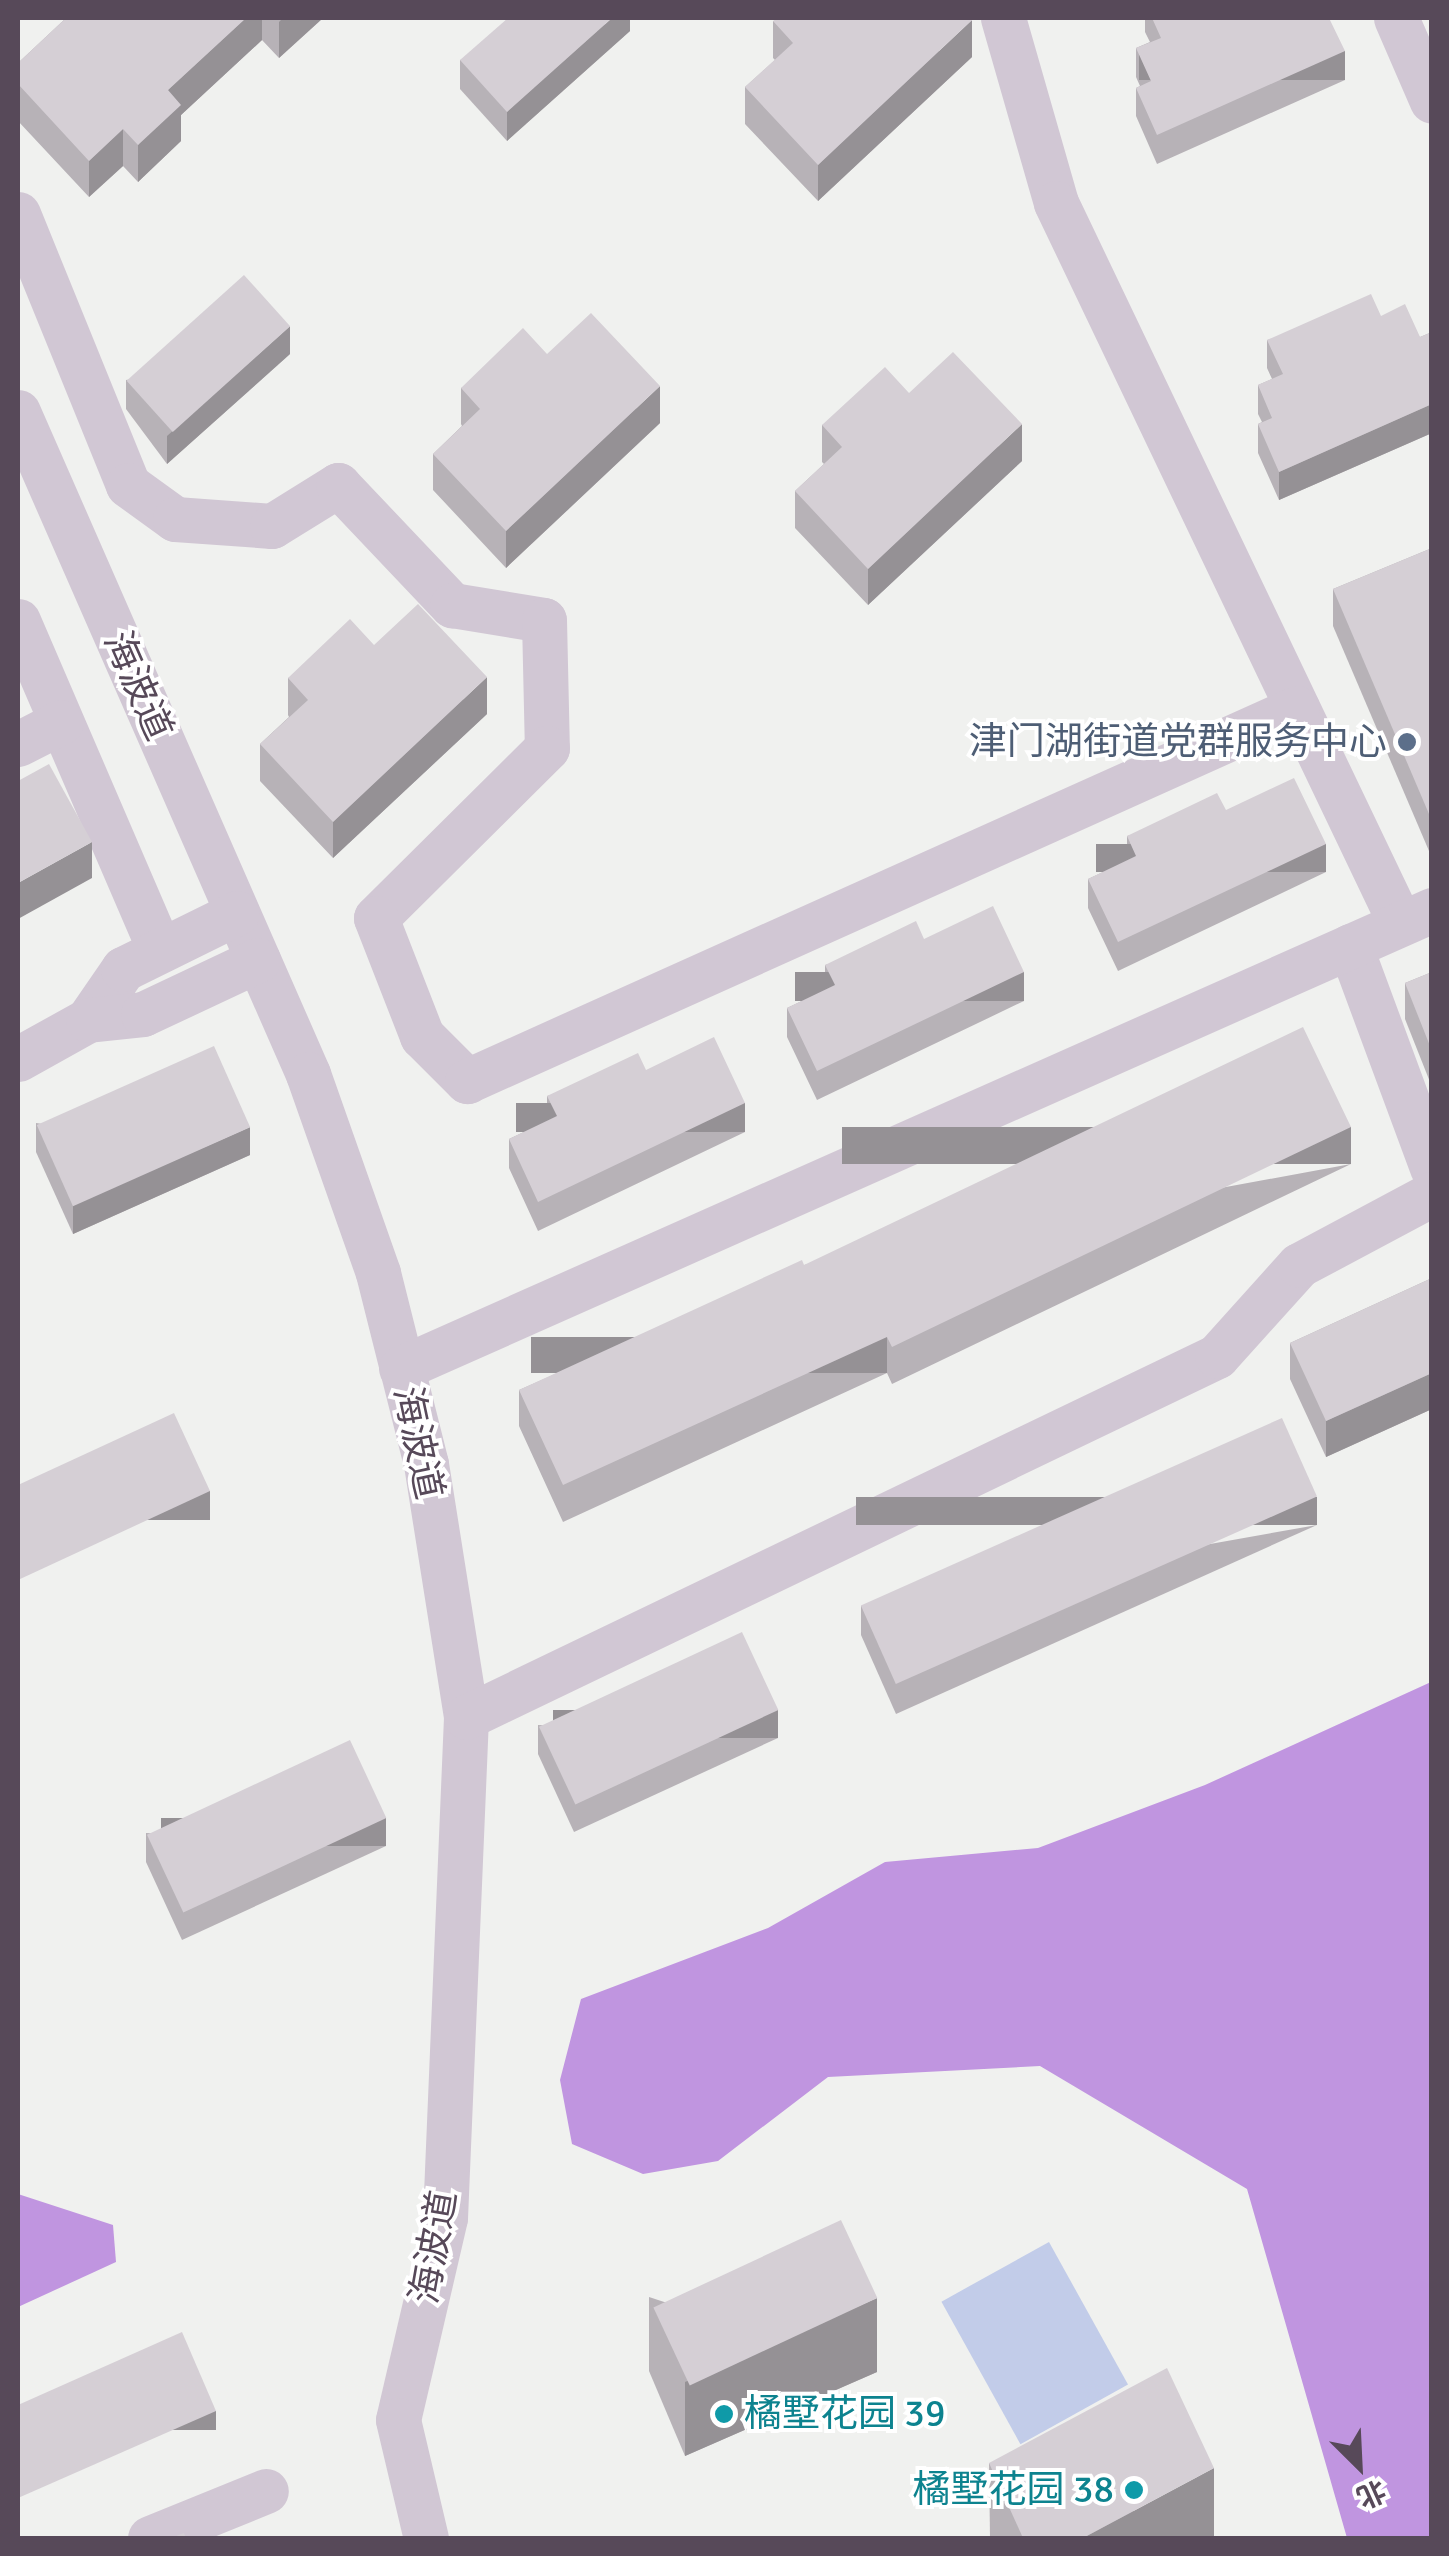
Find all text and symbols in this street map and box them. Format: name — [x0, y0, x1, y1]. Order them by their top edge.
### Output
street label: 海波道 — [94, 625, 182, 747]
place label: 津门湖街道党群服务中心 — [969, 719, 1387, 765]
marker: 津门湖街道党群服务中心 — [1396, 731, 1418, 753]
street label: 海波道 — [384, 1383, 452, 1503]
street label: 海波道 — [402, 2187, 466, 2307]
place label: 橘墅花园 39 — [744, 2391, 945, 2437]
marker: 橘墅花园 39 — [713, 2403, 735, 2425]
north arrow — [1309, 2416, 1409, 2516]
place label: 橘墅花园 38 — [913, 2467, 1114, 2513]
text: 北 — [1351, 2472, 1391, 2515]
marker: 橘墅花园 38 — [1123, 2479, 1145, 2501]

